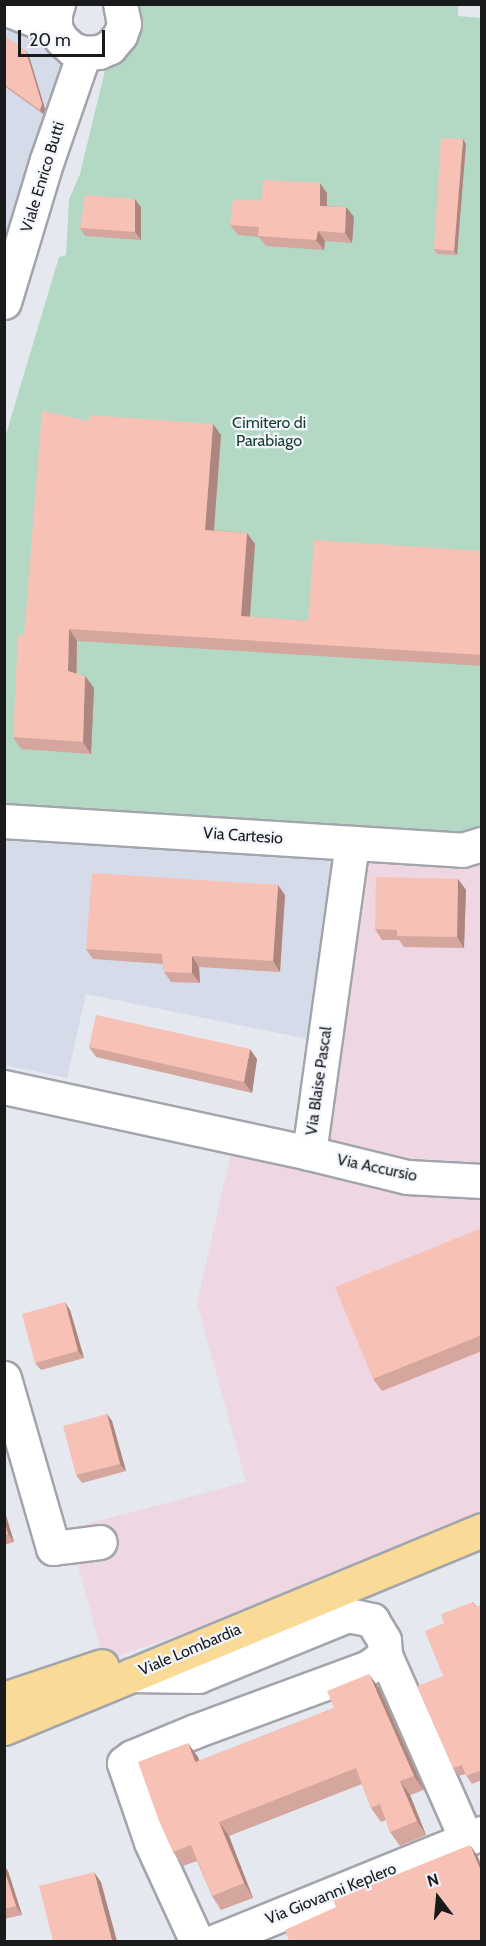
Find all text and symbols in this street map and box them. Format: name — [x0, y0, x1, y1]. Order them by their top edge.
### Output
scale bar — [21, 18, 108, 56]
text: 20 m — [29, 29, 71, 51]
street label: Viale Enrico Butti — [17, 119, 69, 235]
park label: Cimitero di Parabiago — [232, 413, 306, 451]
street label: Via Cartesio — [202, 824, 284, 848]
street label: Via Blaise Pascal — [302, 1025, 336, 1137]
street label: Via Accursio — [335, 1150, 419, 1186]
street label: Viale Lombardia — [136, 1620, 244, 1680]
street label: Via Giovanni Keplero — [263, 1859, 399, 1929]
north arrow — [408, 1868, 468, 1928]
text: N — [425, 1870, 441, 1891]

